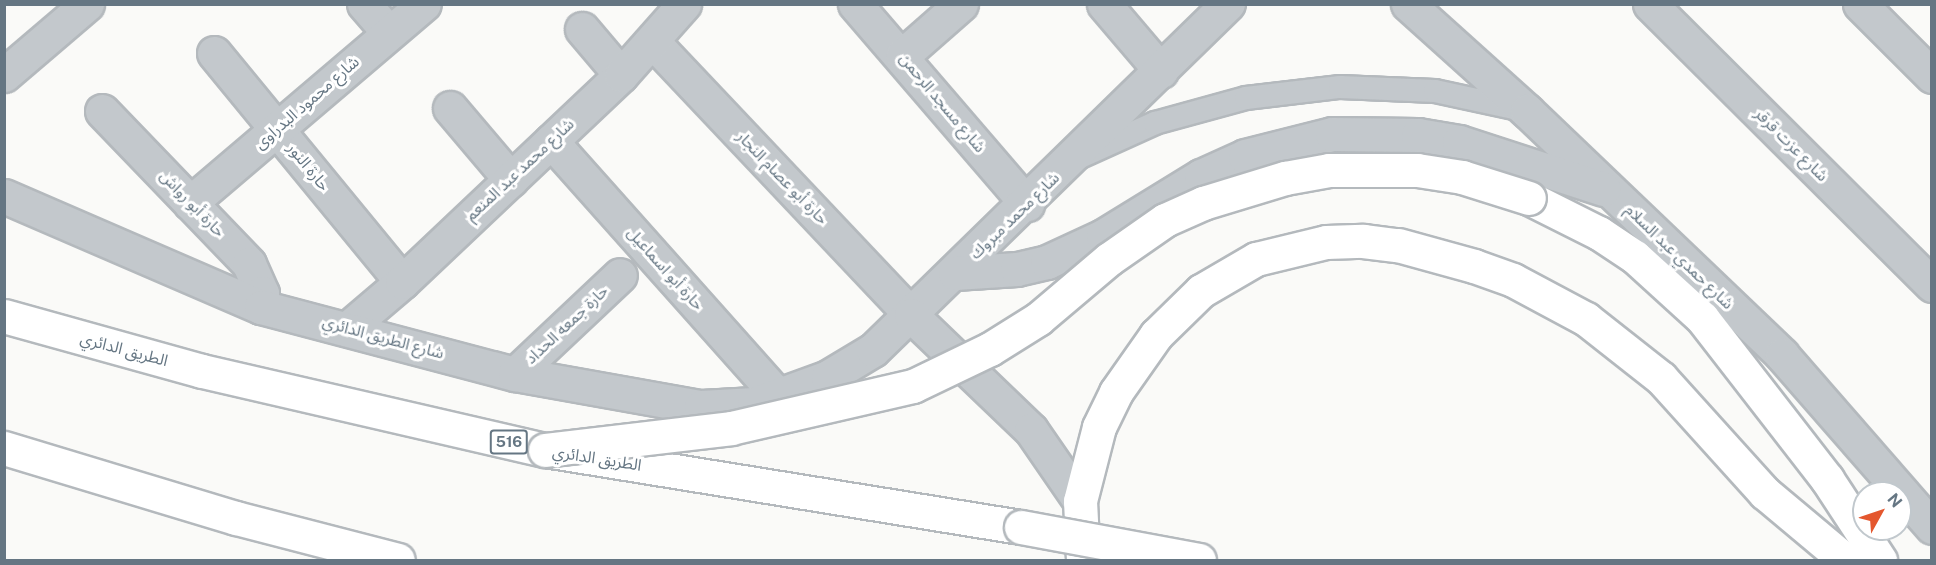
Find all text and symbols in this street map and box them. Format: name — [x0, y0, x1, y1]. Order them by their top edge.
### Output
street label: شارع مسجد الرحمن — [895, 49, 989, 157]
street label: شارع محمود البدراوى — [251, 52, 363, 154]
street label: شارع عزت قرقر — [1750, 104, 1832, 186]
street label: شارع محمد عبد المنعم — [462, 115, 578, 225]
street label: حارة أبو عصام النجار — [732, 127, 832, 229]
street label: حارة النور — [283, 139, 333, 195]
street label: حارة أبو رواش — [155, 167, 229, 241]
street label: شارع محمد مبروك — [966, 169, 1064, 263]
street label: شارع حمدي عبد السلام — [1621, 200, 1737, 314]
street label: حارة أبو اسماعيل — [623, 224, 707, 314]
street label: حارة جمعه الحداد — [522, 282, 612, 368]
street label: شارع الطريق الدائري — [320, 313, 446, 363]
street label: الطريق الدائري — [78, 329, 170, 371]
road number: 516 — [490, 430, 528, 454]
street label: الطريق الدائري — [551, 442, 643, 476]
north arrow — [1852, 481, 1912, 541]
text: N — [1883, 489, 1906, 511]

